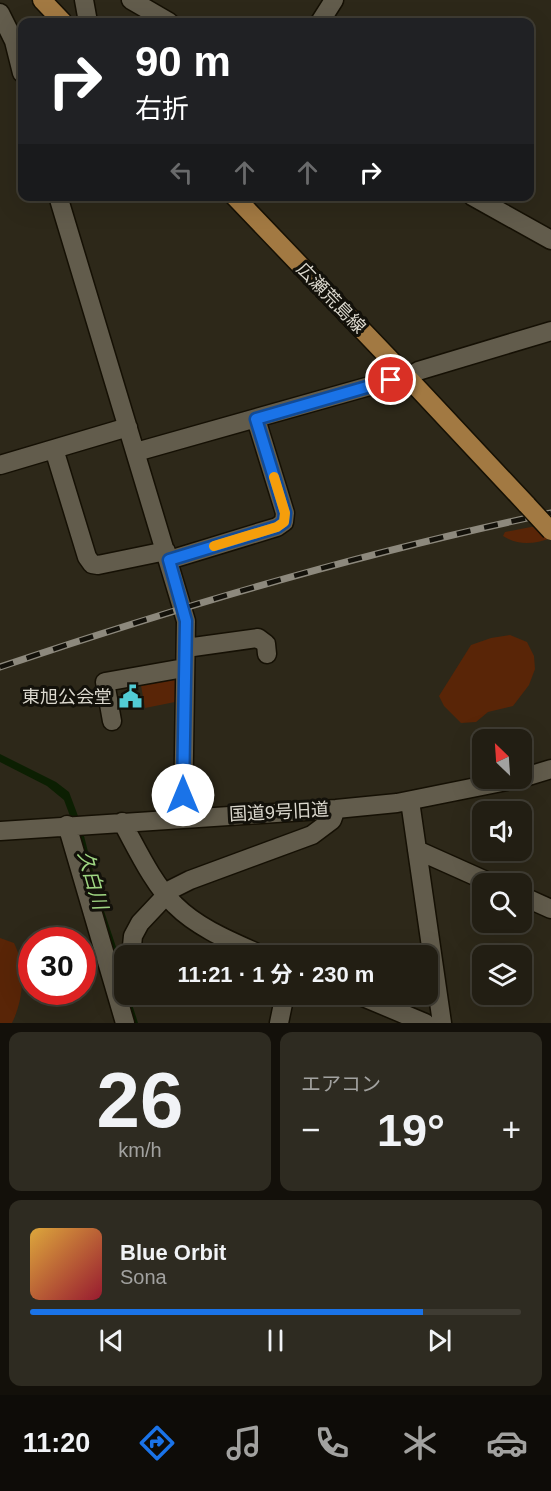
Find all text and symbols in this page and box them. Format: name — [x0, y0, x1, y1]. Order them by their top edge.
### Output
text: 90 m — [135, 38, 231, 85]
icon: right — [36, 42, 114, 120]
text: 右折 — [135, 94, 189, 124]
icon: left — [165, 156, 198, 189]
icon: ahead — [228, 156, 261, 189]
icon: ahead — [291, 156, 324, 189]
icon: right — [354, 156, 387, 189]
street label: 広瀬荒島線 — [293, 259, 369, 337]
pin — [365, 354, 416, 405]
icon: arrive — [374, 363, 407, 396]
public building icon: 東旭公会堂 — [117, 684, 143, 710]
place label: 東旭公会堂 — [22, 687, 112, 707]
north arrow — [472, 729, 532, 789]
map controls — [472, 729, 532, 1005]
position arrow — [151, 763, 215, 827]
street label: 国道9号旧道 — [229, 799, 329, 825]
button: sound — [472, 801, 532, 861]
water label: 久白川 — [74, 848, 112, 914]
button: search — [472, 873, 532, 933]
speed limit sign: 30 — [18, 927, 96, 1005]
button: layers — [472, 945, 532, 1005]
text: 11:21 · 1 分 · 230 m — [178, 962, 374, 987]
text: 26 — [97, 1056, 183, 1144]
text: エアコン — [301, 1073, 381, 1095]
text: 19° — [377, 1105, 445, 1156]
text: − — [301, 1111, 320, 1148]
text: + — [502, 1111, 521, 1148]
text: km/h — [118, 1139, 162, 1161]
text: Blue Orbit — [120, 1240, 226, 1265]
text: Sona — [120, 1266, 167, 1288]
icon: previous — [95, 1324, 128, 1357]
icon: pause — [259, 1324, 292, 1357]
icon: next — [423, 1324, 456, 1357]
icon: directions — [136, 1422, 178, 1464]
icon: music — [223, 1422, 265, 1464]
icon: phone — [311, 1422, 353, 1464]
icon: climate — [399, 1422, 441, 1464]
icon: car — [486, 1422, 528, 1464]
text: 11:20 — [23, 1428, 90, 1458]

